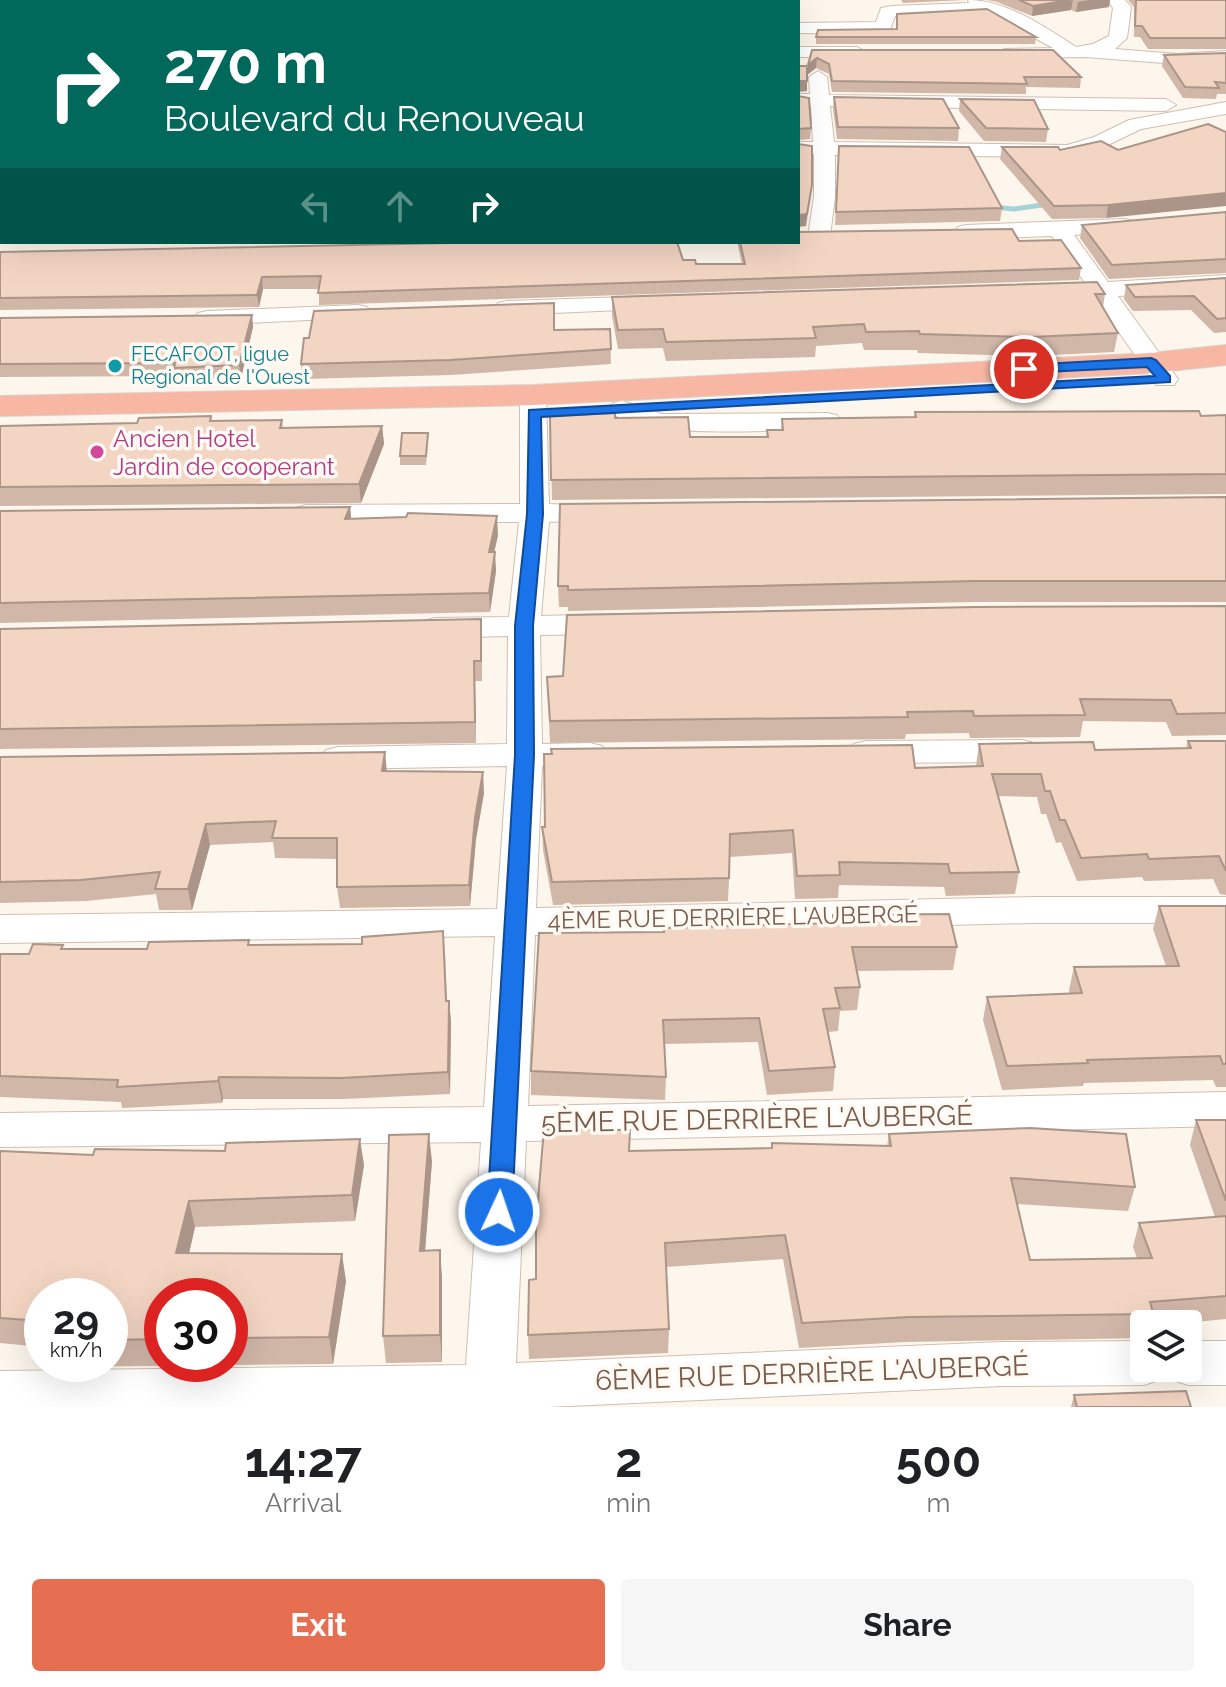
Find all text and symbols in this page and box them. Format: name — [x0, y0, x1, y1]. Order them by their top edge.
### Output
text: 270 m — [164, 30, 327, 96]
icon: right — [32, 32, 136, 136]
text: Boulevard du Renouveau — [164, 97, 585, 139]
icon: left — [294, 184, 338, 228]
icon: ahead — [378, 184, 422, 228]
icon: right — [462, 184, 506, 228]
pin — [990, 335, 1058, 403]
place label: FECAFOOT, ligue Regional de l'Ouest — [131, 342, 310, 389]
icon: arrive — [1002, 347, 1046, 391]
marker: FECAFOOT, ligue Regional de l'Ouest — [106, 357, 124, 375]
place label: Ancien Hotel Jardin de cooperant — [113, 424, 335, 481]
marker: Ancien Hotel Jardin de cooperant — [88, 443, 106, 461]
street label: 4ÈME RUE DERRIÈRE L'AUBERGÉ — [547, 899, 919, 935]
street label: 5ÈME RUE DERRIÈRE L'AUBERGÉ — [541, 1099, 973, 1139]
position arrow — [457, 1170, 541, 1254]
speed limit sign: 30 — [144, 1278, 248, 1382]
text: 29 — [53, 1296, 99, 1343]
map controls — [1130, 1310, 1202, 1382]
button: layers — [1130, 1310, 1202, 1382]
text: km/h — [50, 1338, 102, 1362]
street label: 6ÈME RUE DERRIÈRE L'AUBERGÉ — [595, 1349, 1029, 1397]
text: 14:27 — [245, 1432, 362, 1488]
text: 2 — [615, 1432, 642, 1488]
text: 500 — [896, 1432, 981, 1488]
text: Arrival — [265, 1488, 341, 1518]
text: min — [606, 1488, 651, 1518]
text: m — [927, 1488, 950, 1518]
button: Exit — [32, 1579, 605, 1671]
button: Share — [621, 1579, 1194, 1671]

